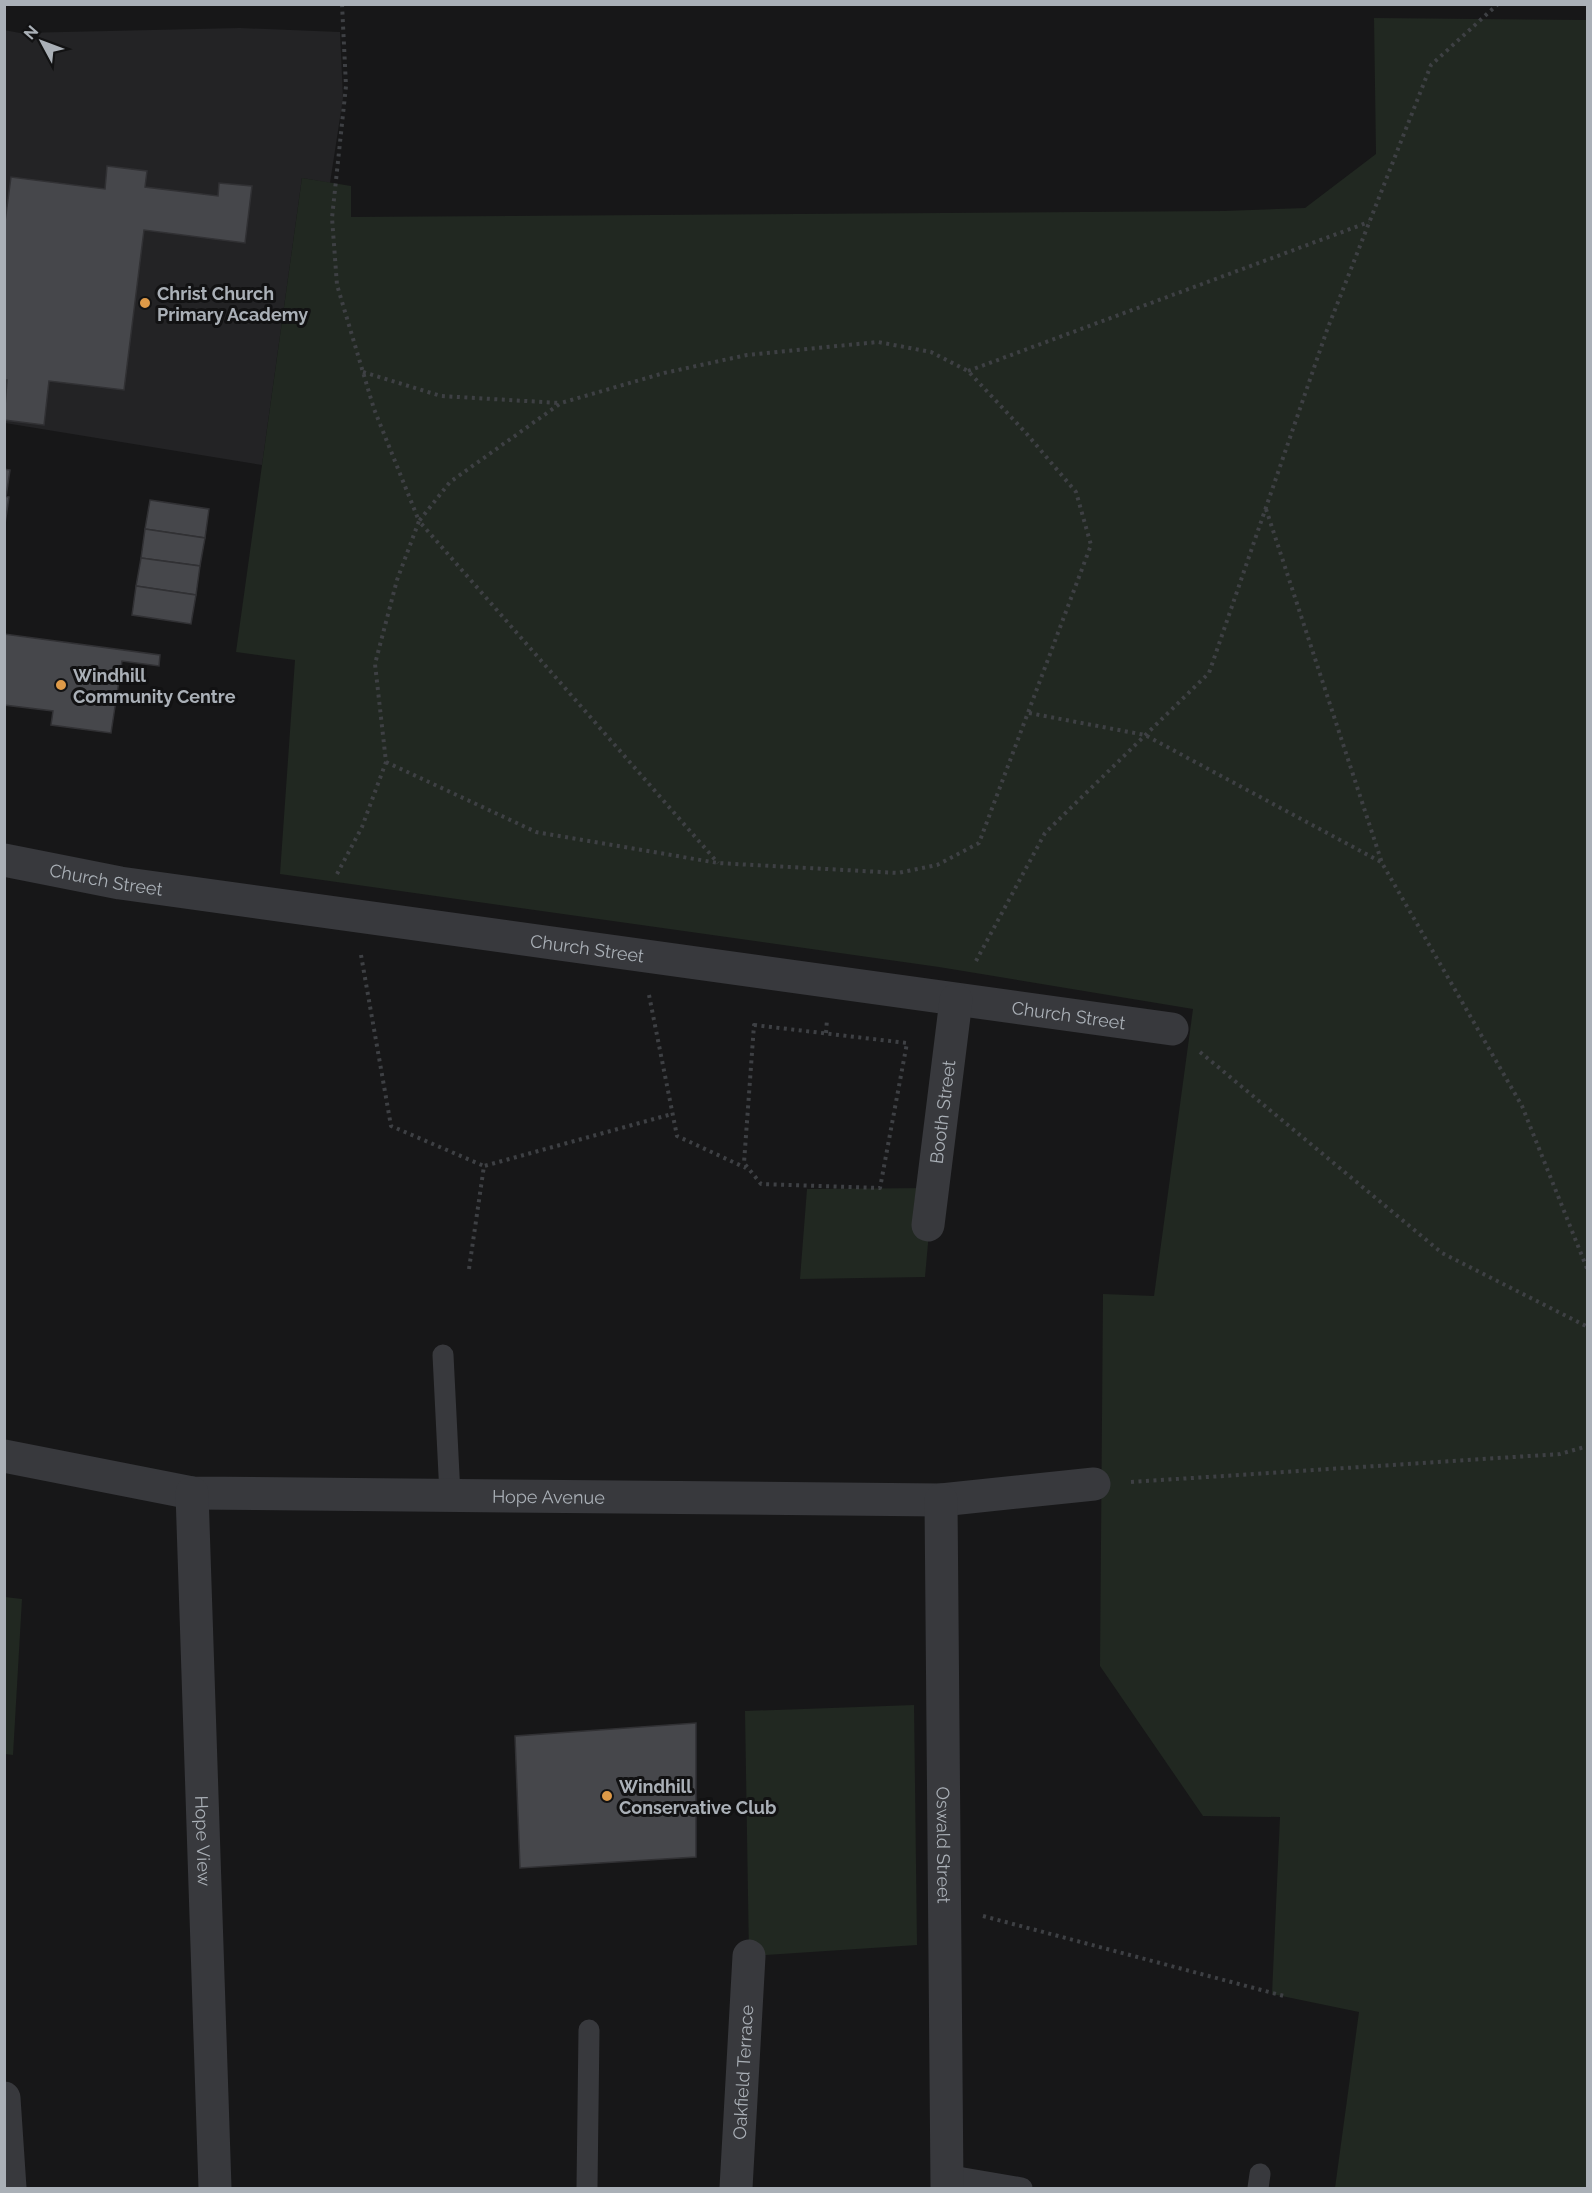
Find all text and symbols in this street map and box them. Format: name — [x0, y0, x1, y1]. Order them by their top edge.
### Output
north arrow — [12, 12, 72, 72]
text: N — [20, 22, 42, 43]
place label: Christ Church Primary Academy — [157, 283, 308, 325]
marker: Christ Church Primary Academy — [138, 296, 152, 310]
place label: Windhill Community Centre — [73, 665, 236, 707]
marker: Windhill Community Centre — [54, 678, 68, 692]
street label: Church Street — [48, 859, 164, 899]
street label: Church Street — [529, 930, 645, 966]
street label: Church Street — [1010, 996, 1127, 1033]
street label: Booth Street — [925, 1059, 959, 1165]
street label: Hope Avenue — [492, 1485, 605, 1507]
place label: Windhill Conservative Club — [619, 1776, 776, 1818]
street label: Oswald Street — [933, 1786, 955, 1904]
marker: Windhill Conservative Club — [600, 1789, 614, 1803]
street label: Hope View — [192, 1795, 216, 1887]
street label: Oakfield Terrace — [728, 2004, 757, 2140]

